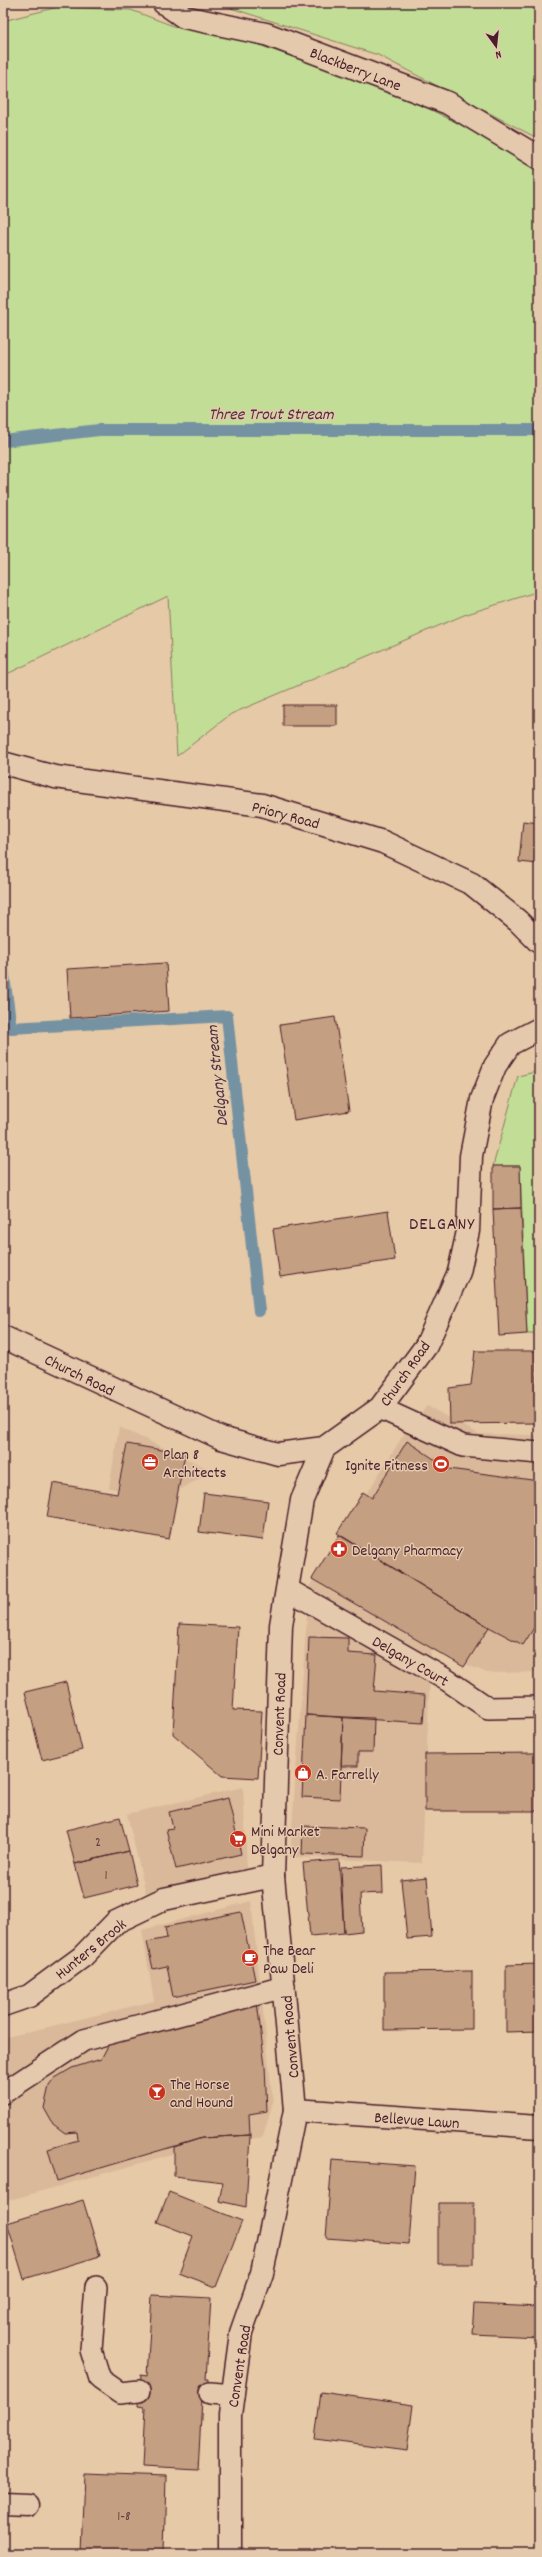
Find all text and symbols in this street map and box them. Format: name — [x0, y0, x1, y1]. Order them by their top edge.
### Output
north arrow — [476, 26, 516, 66]
street label: Blackberry Lane — [306, 42, 404, 98]
text: N — [493, 45, 503, 62]
water label: Three Trout Stream — [208, 404, 334, 428]
street label: Priory Road — [249, 796, 322, 836]
water label: Delgany Stream — [202, 1024, 236, 1127]
district label: DELGANY — [409, 1213, 476, 1238]
street label: Church Road — [375, 1337, 437, 1412]
street label: Church Road — [40, 1349, 118, 1403]
place label: Plan 8 Architects — [163, 1444, 227, 1485]
office icon: Plan 8 Architects — [140, 1452, 160, 1472]
sports icon: Ignite Fitness — [431, 1454, 451, 1474]
place label: Ignite Fitness — [345, 1455, 428, 1478]
pharmacy icon: Delgany Pharmacy — [329, 1539, 349, 1559]
place label: Delgany Pharmacy — [352, 1540, 463, 1563]
street label: Delgany Court — [367, 1631, 452, 1693]
street label: Convent Road — [268, 1672, 293, 1756]
shop icon: A. Farrelly — [293, 1763, 313, 1783]
place label: A. Farrelly — [316, 1764, 379, 1787]
place label: Mini Market Delgany — [251, 1821, 320, 1862]
supermarket icon: Mini Market Delgany — [228, 1829, 248, 1849]
house number: 2 — [95, 1833, 101, 1853]
house number: 1 — [104, 1866, 108, 1886]
street label: Hunters Brook — [51, 1914, 132, 1986]
place label: The Bear Paw Deli — [263, 1940, 316, 1981]
cafe icon: The Bear Paw Deli — [240, 1948, 260, 1968]
street label: Convent Road — [276, 1994, 307, 2079]
place label: The Horse and Hound — [170, 2074, 233, 2115]
bar icon: The Horse and Hound — [147, 2082, 167, 2102]
street label: Bellevue Lawn — [373, 2107, 460, 2136]
street label: Convent Road — [223, 2324, 258, 2409]
house number: 1-8 — [117, 2507, 131, 2527]

